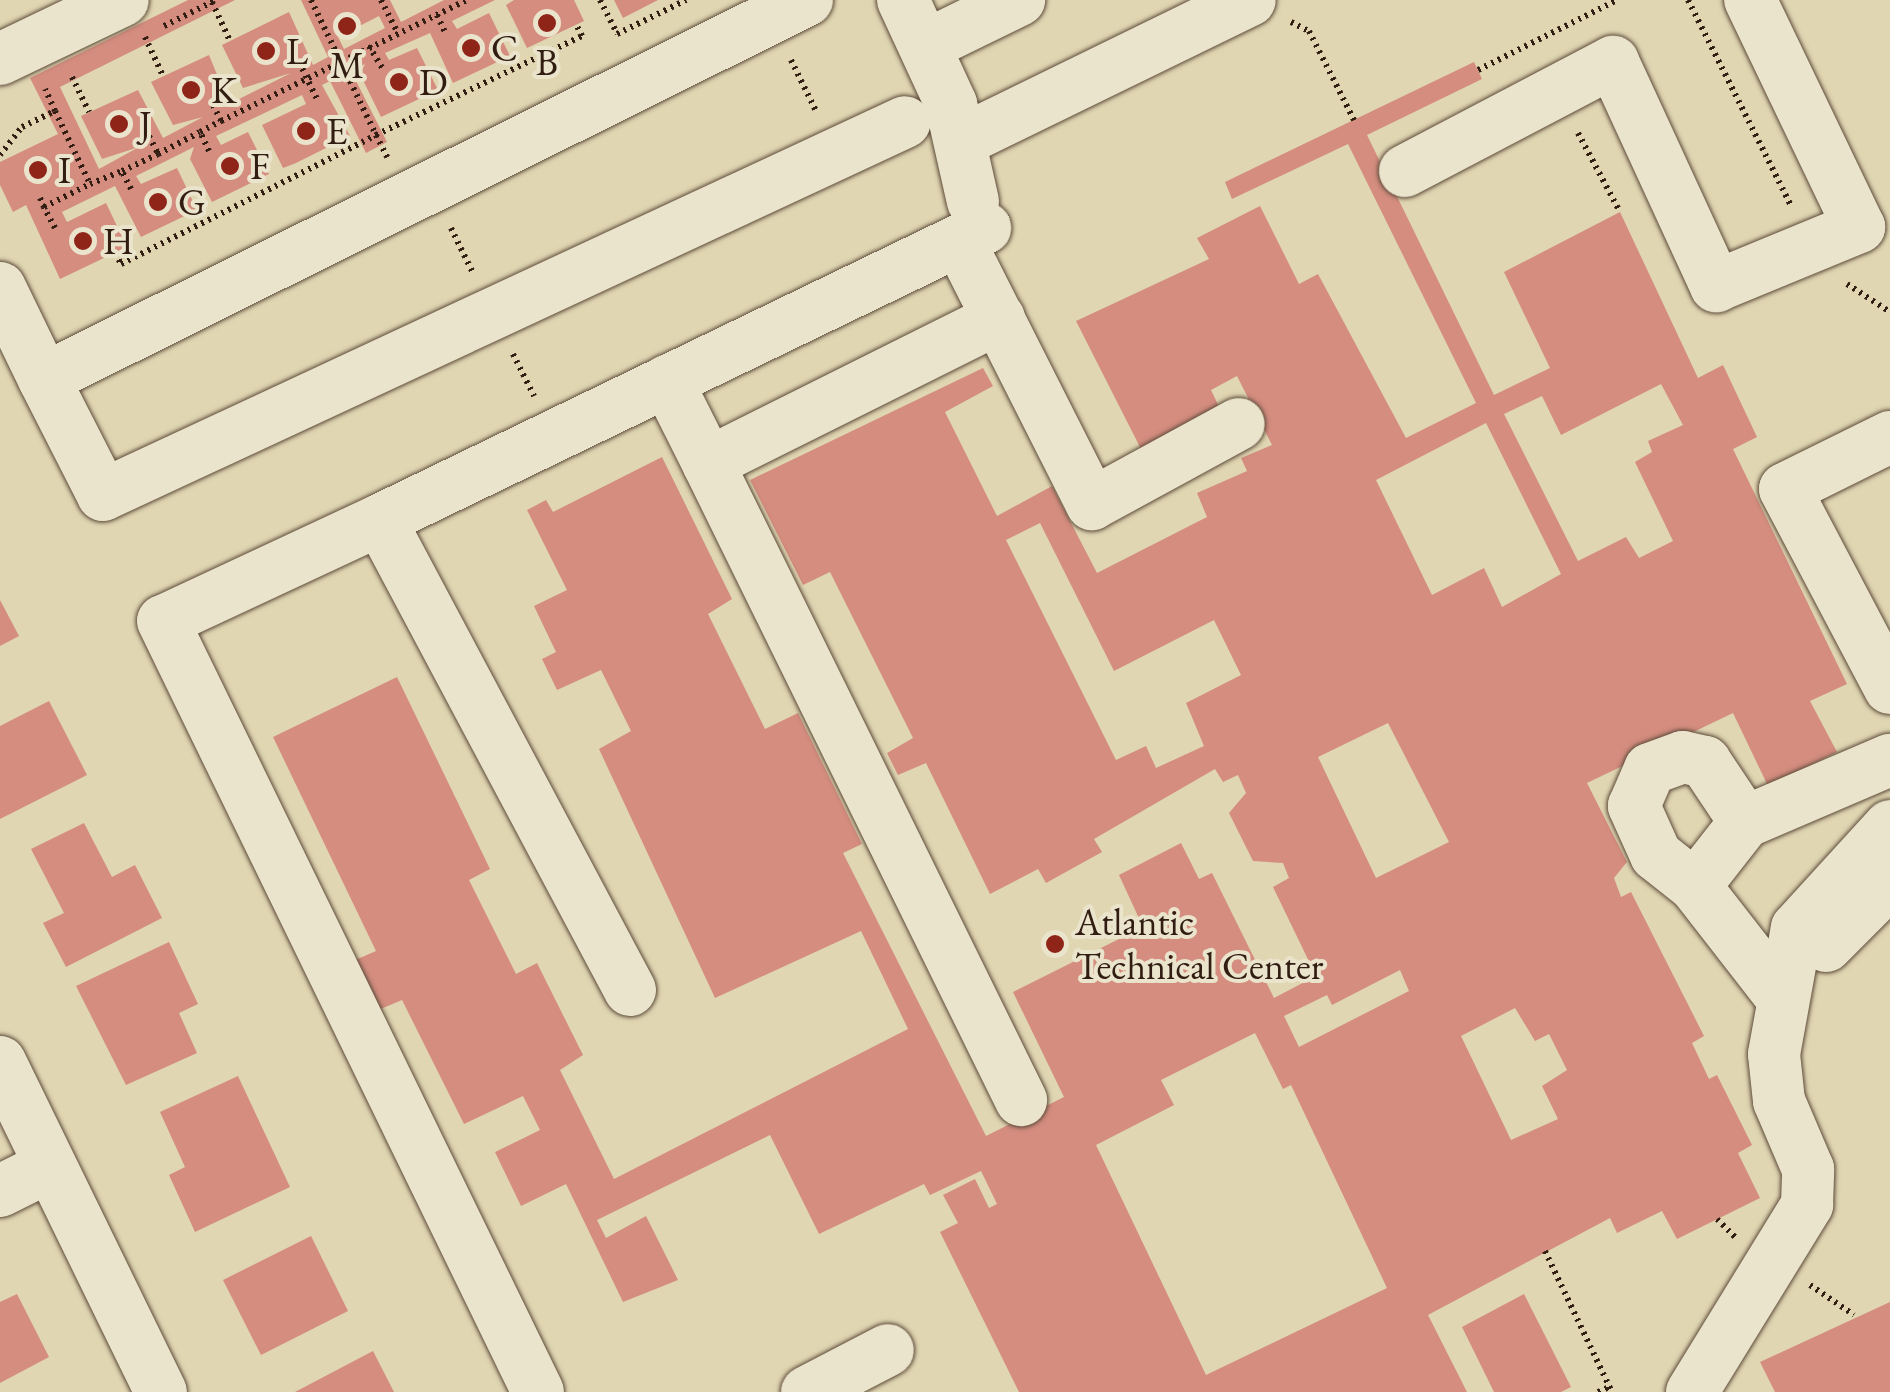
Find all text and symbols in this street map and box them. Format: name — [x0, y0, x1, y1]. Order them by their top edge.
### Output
marker: B — [536, 12, 558, 34]
marker: M — [336, 15, 358, 37]
place label: C — [491, 25, 518, 71]
place label: L — [286, 28, 308, 74]
marker: C — [460, 37, 482, 59]
place label: B — [536, 39, 558, 85]
marker: L — [255, 40, 277, 62]
place label: M — [330, 42, 364, 88]
place label: D — [419, 59, 448, 105]
place label: K — [211, 67, 237, 113]
marker: D — [388, 71, 410, 93]
marker: K — [180, 79, 202, 101]
place label: J — [139, 101, 152, 147]
place label: E — [326, 108, 347, 154]
marker: J — [108, 113, 130, 135]
marker: E — [295, 120, 317, 142]
place label: F — [250, 143, 269, 189]
place label: I — [58, 147, 71, 193]
marker: F — [219, 155, 241, 177]
marker: I — [27, 159, 49, 181]
place label: G — [178, 179, 206, 225]
marker: G — [147, 191, 169, 213]
place label: H — [103, 218, 134, 264]
marker: H — [72, 230, 94, 252]
place label: Atlantic Technical Center — [1075, 899, 1323, 988]
marker: Atlantic Technical Center — [1044, 933, 1066, 955]

